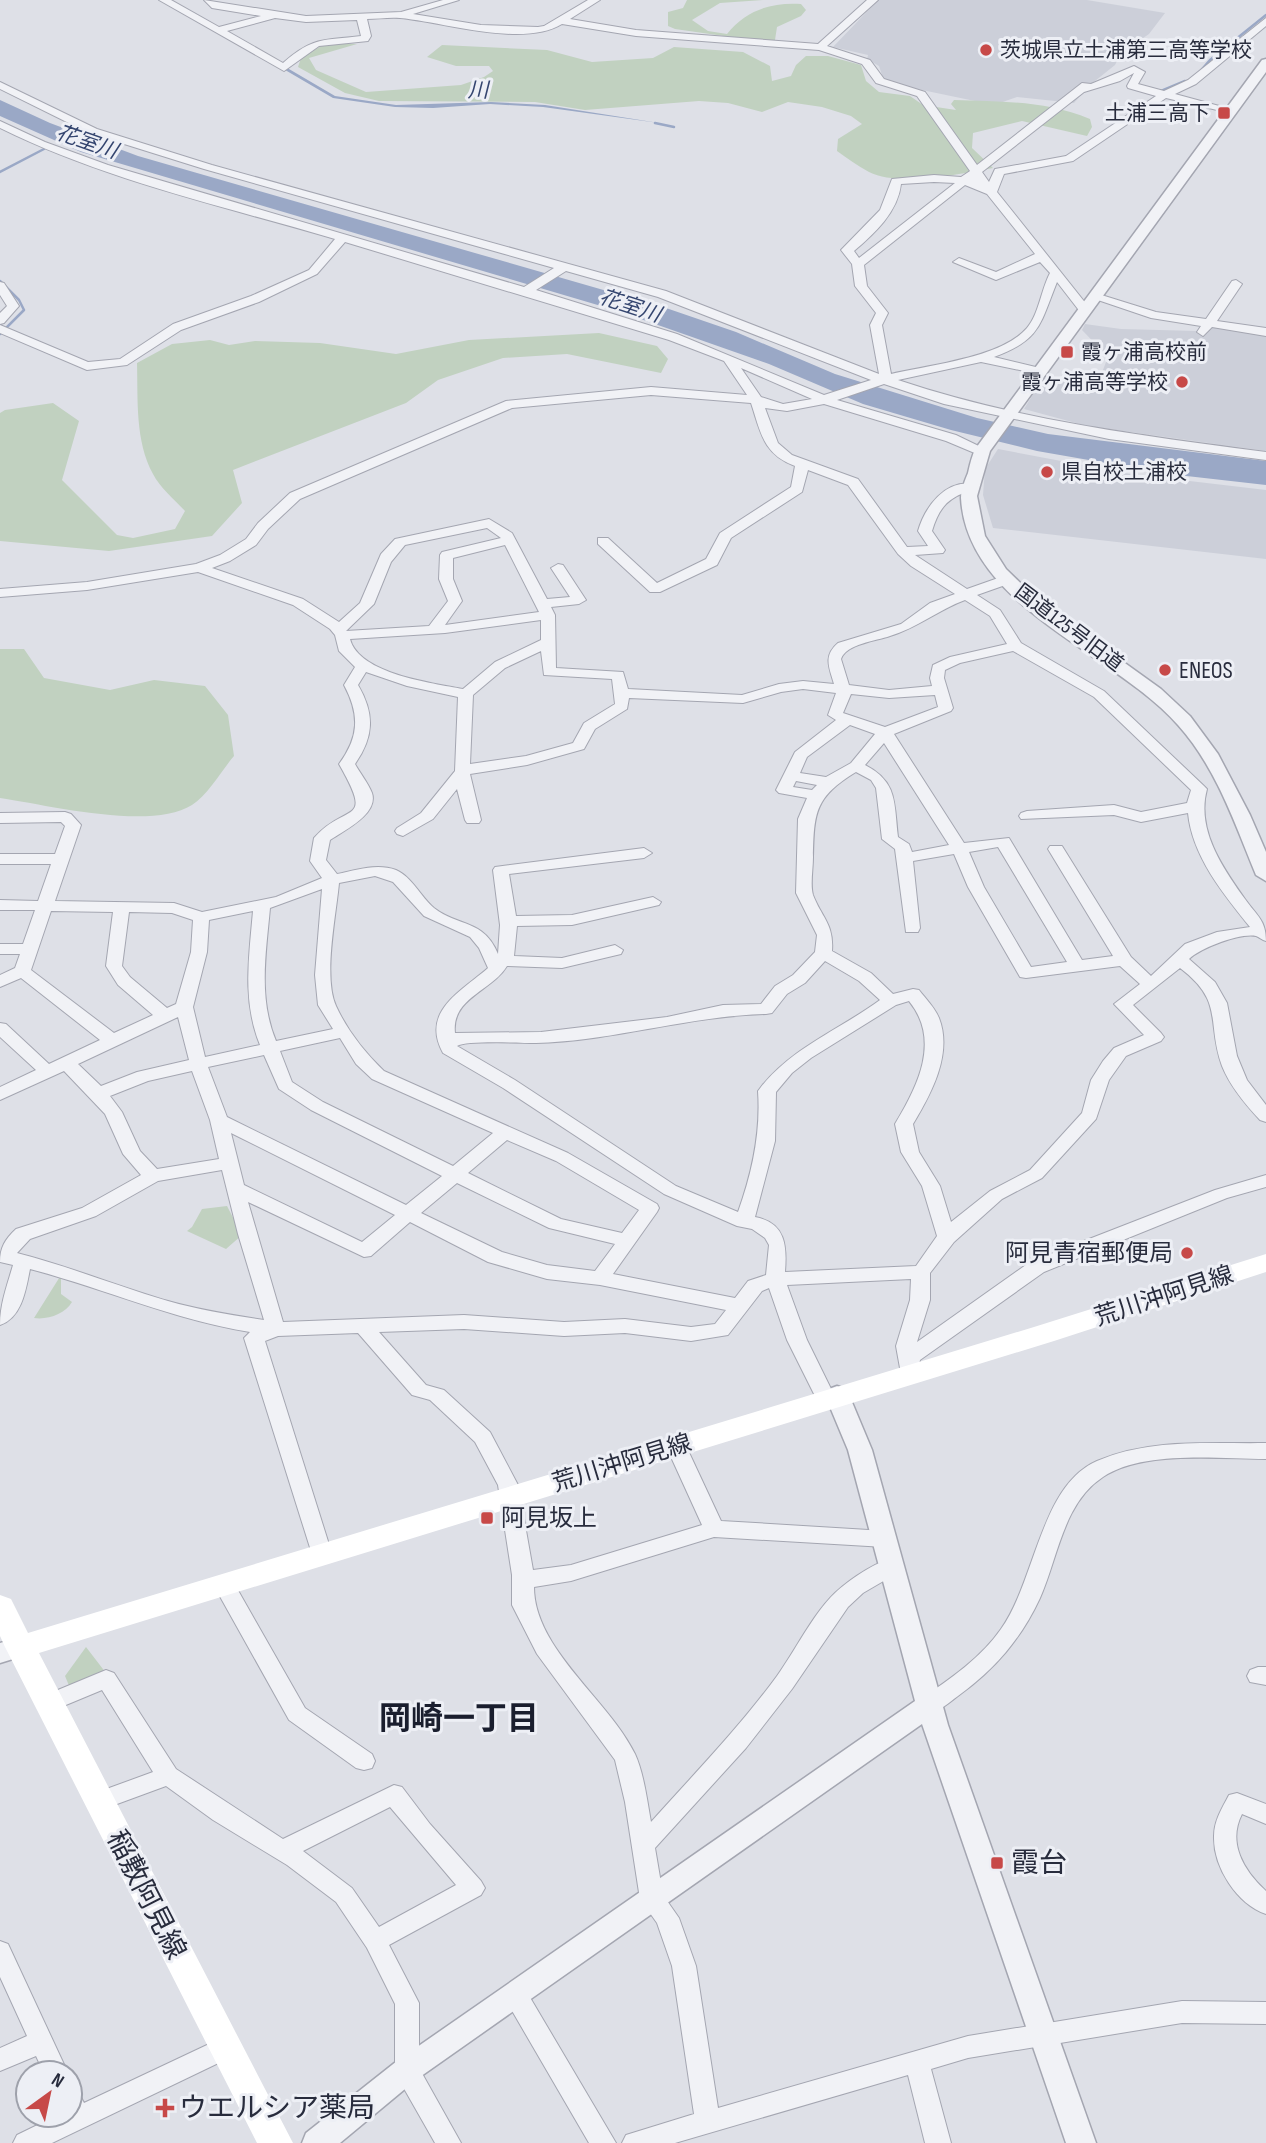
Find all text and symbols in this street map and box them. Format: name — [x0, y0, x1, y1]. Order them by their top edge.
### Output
place label: 茨城県立土浦第三高等学校 — [1000, 38, 1252, 63]
marker: 茨城県立土浦第三高等学校 — [978, 42, 994, 58]
water label: 川 — [468, 78, 491, 103]
place label: 土浦三高下 — [1105, 101, 1210, 126]
marker: 土浦三高下 — [1216, 105, 1232, 121]
water label: 花室川 — [53, 120, 123, 165]
water label: 花室川 — [596, 284, 666, 328]
place label: 霞ヶ浦高校前 — [1081, 340, 1207, 365]
marker: 霞ヶ浦高校前 — [1059, 344, 1075, 360]
place label: 霞ヶ浦高等学校 — [1021, 370, 1168, 395]
marker: 霞ヶ浦高等学校 — [1174, 374, 1190, 390]
place label: 県自校土浦校 — [1061, 460, 1187, 485]
marker: 県自校土浦校 — [1039, 464, 1055, 480]
street label: 国道125号旧道 — [1010, 579, 1128, 677]
place label: ENEOS — [1179, 656, 1233, 685]
marker: ENEOS — [1157, 662, 1173, 678]
place label: 阿見青宿郵便局 — [1005, 1239, 1173, 1268]
marker: 阿見青宿郵便局 — [1179, 1245, 1195, 1261]
street label: 荒川沖阿見線 — [1091, 1260, 1237, 1332]
street label: 荒川沖阿見線 — [549, 1428, 695, 1498]
place label: 阿見坂上 — [501, 1504, 597, 1533]
marker: 阿見坂上 — [479, 1510, 495, 1526]
district label: 岡崎一丁目 — [379, 1700, 539, 1739]
street label: 稲敷阿見線 — [100, 1825, 192, 1965]
place label: 霞台 — [1011, 1847, 1067, 1880]
marker: 霞台 — [989, 1855, 1005, 1871]
north arrow — [14, 2059, 84, 2129]
text: N — [47, 2069, 68, 2093]
place label: ウエルシア薬局 — [179, 2092, 375, 2125]
marker: ウエルシア薬局 — [157, 2100, 173, 2116]

